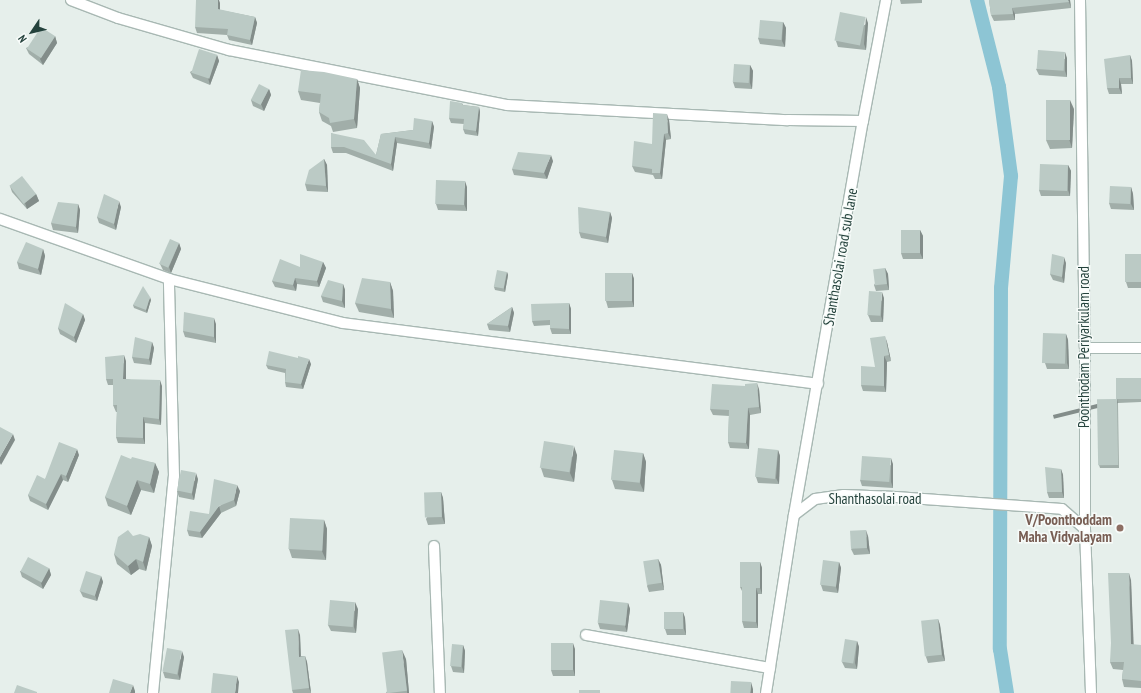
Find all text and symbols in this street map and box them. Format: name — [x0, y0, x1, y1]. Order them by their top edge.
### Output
north arrow — [12, 12, 52, 52]
text: N — [15, 32, 30, 45]
street label: Shanthasolai road sub lane — [819, 187, 861, 327]
street label: Poonthodam Periyarkulam road — [1075, 266, 1093, 428]
street label: Shanthasolai road — [829, 490, 921, 508]
place label: V/Poonthoddam Maha Vidyalayam — [1018, 510, 1112, 545]
marker: V/Poonthoddam Maha Vidyalayam — [1115, 523, 1125, 533]

